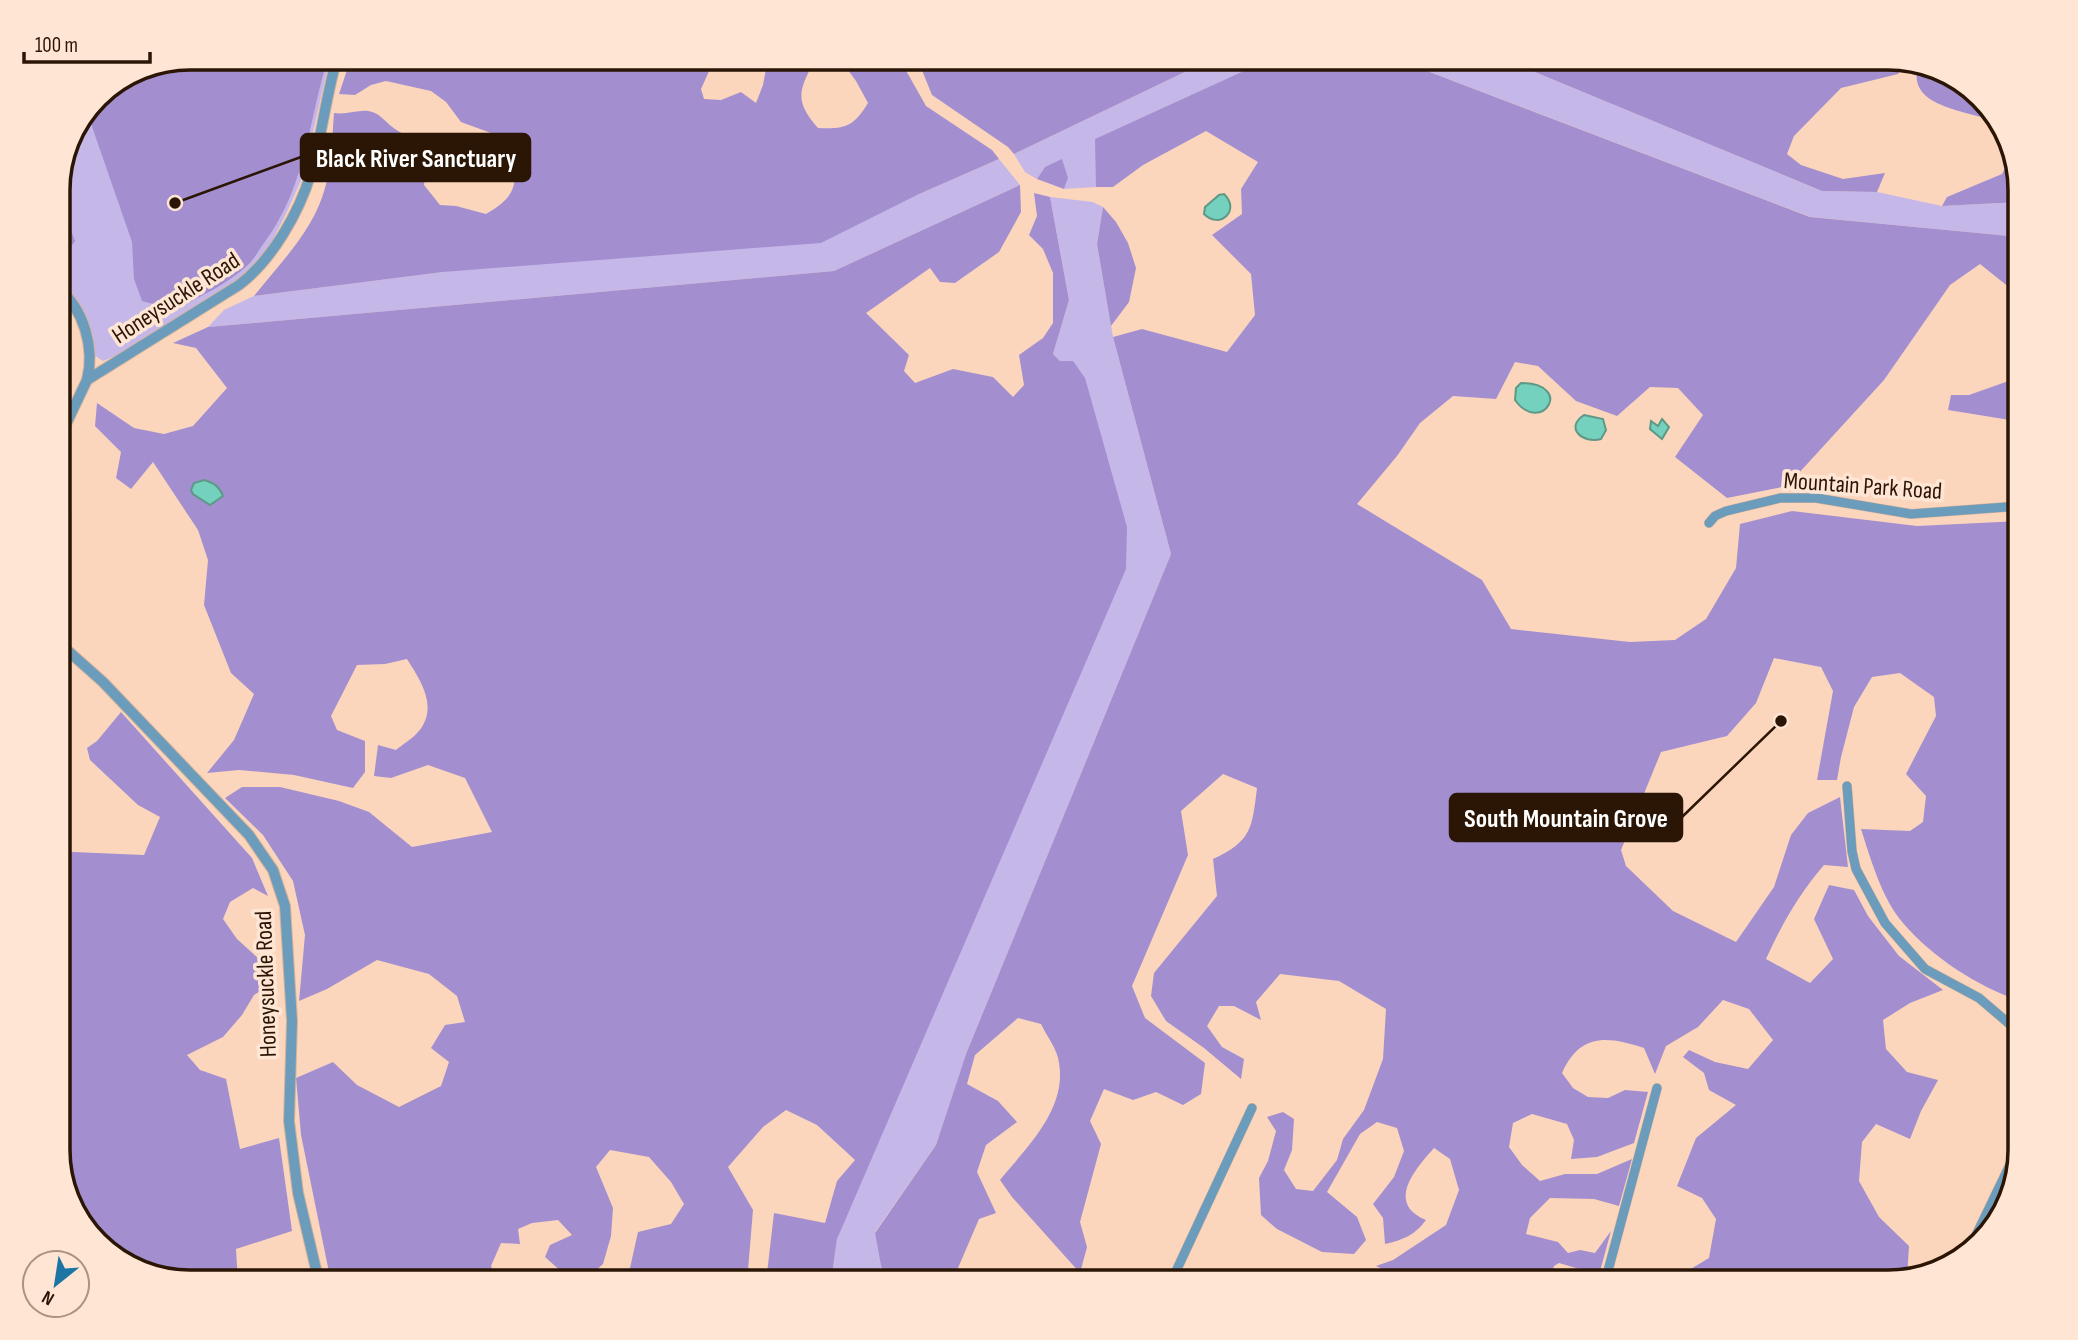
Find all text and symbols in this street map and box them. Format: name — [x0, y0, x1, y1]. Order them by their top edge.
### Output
scale bar — [24, 21, 150, 65]
text: 100 m — [35, 33, 78, 58]
callout: Black River Sanctuary — [301, 134, 530, 181]
text: Black River Sanctuary — [316, 144, 517, 175]
street label: Honeysuckle Road — [107, 246, 245, 350]
street label: Mountain Park Road — [1783, 466, 1943, 506]
callout: South Mountain Grove — [1450, 794, 1682, 841]
text: South Mountain Grove — [1464, 804, 1668, 835]
street label: Honeysuckle Road — [249, 910, 283, 1058]
north arrow — [21, 1249, 91, 1319]
text: N — [38, 1285, 58, 1310]

